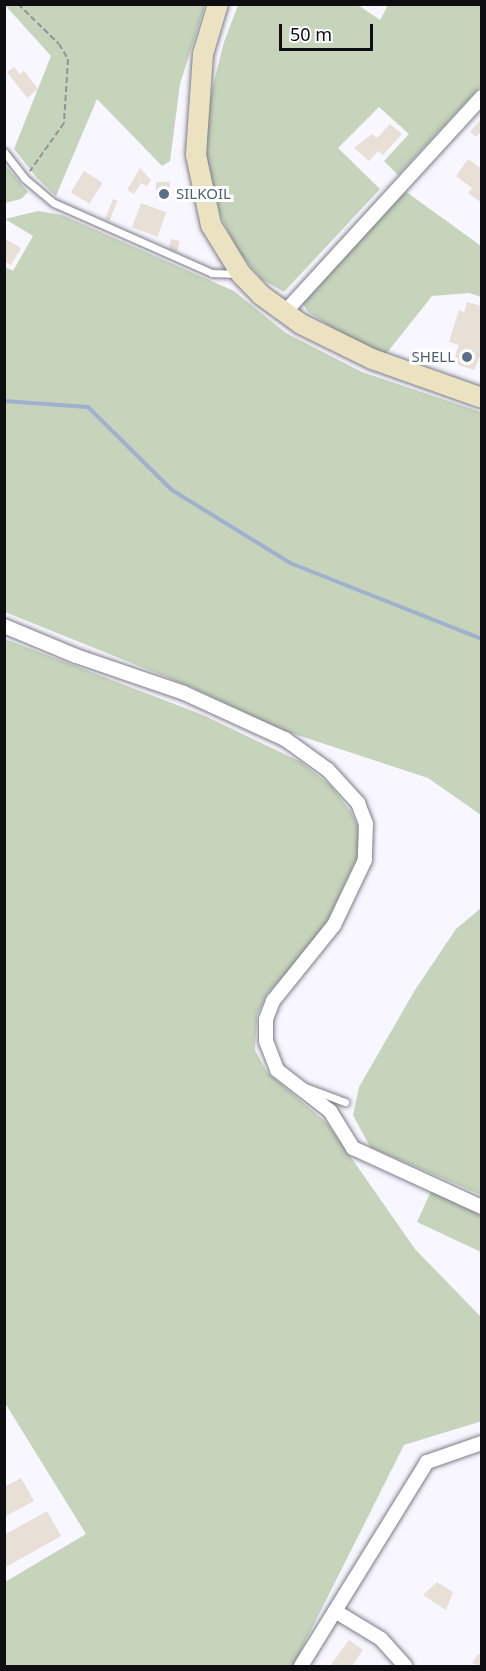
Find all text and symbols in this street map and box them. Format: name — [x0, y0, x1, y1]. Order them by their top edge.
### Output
scale bar — [282, 12, 376, 50]
text: 50 m — [290, 22, 332, 46]
place label: SILKOIL — [176, 185, 231, 203]
marker: SILKOIL — [157, 187, 171, 201]
place label: SHELL — [412, 348, 455, 366]
marker: SHELL — [460, 350, 474, 364]

